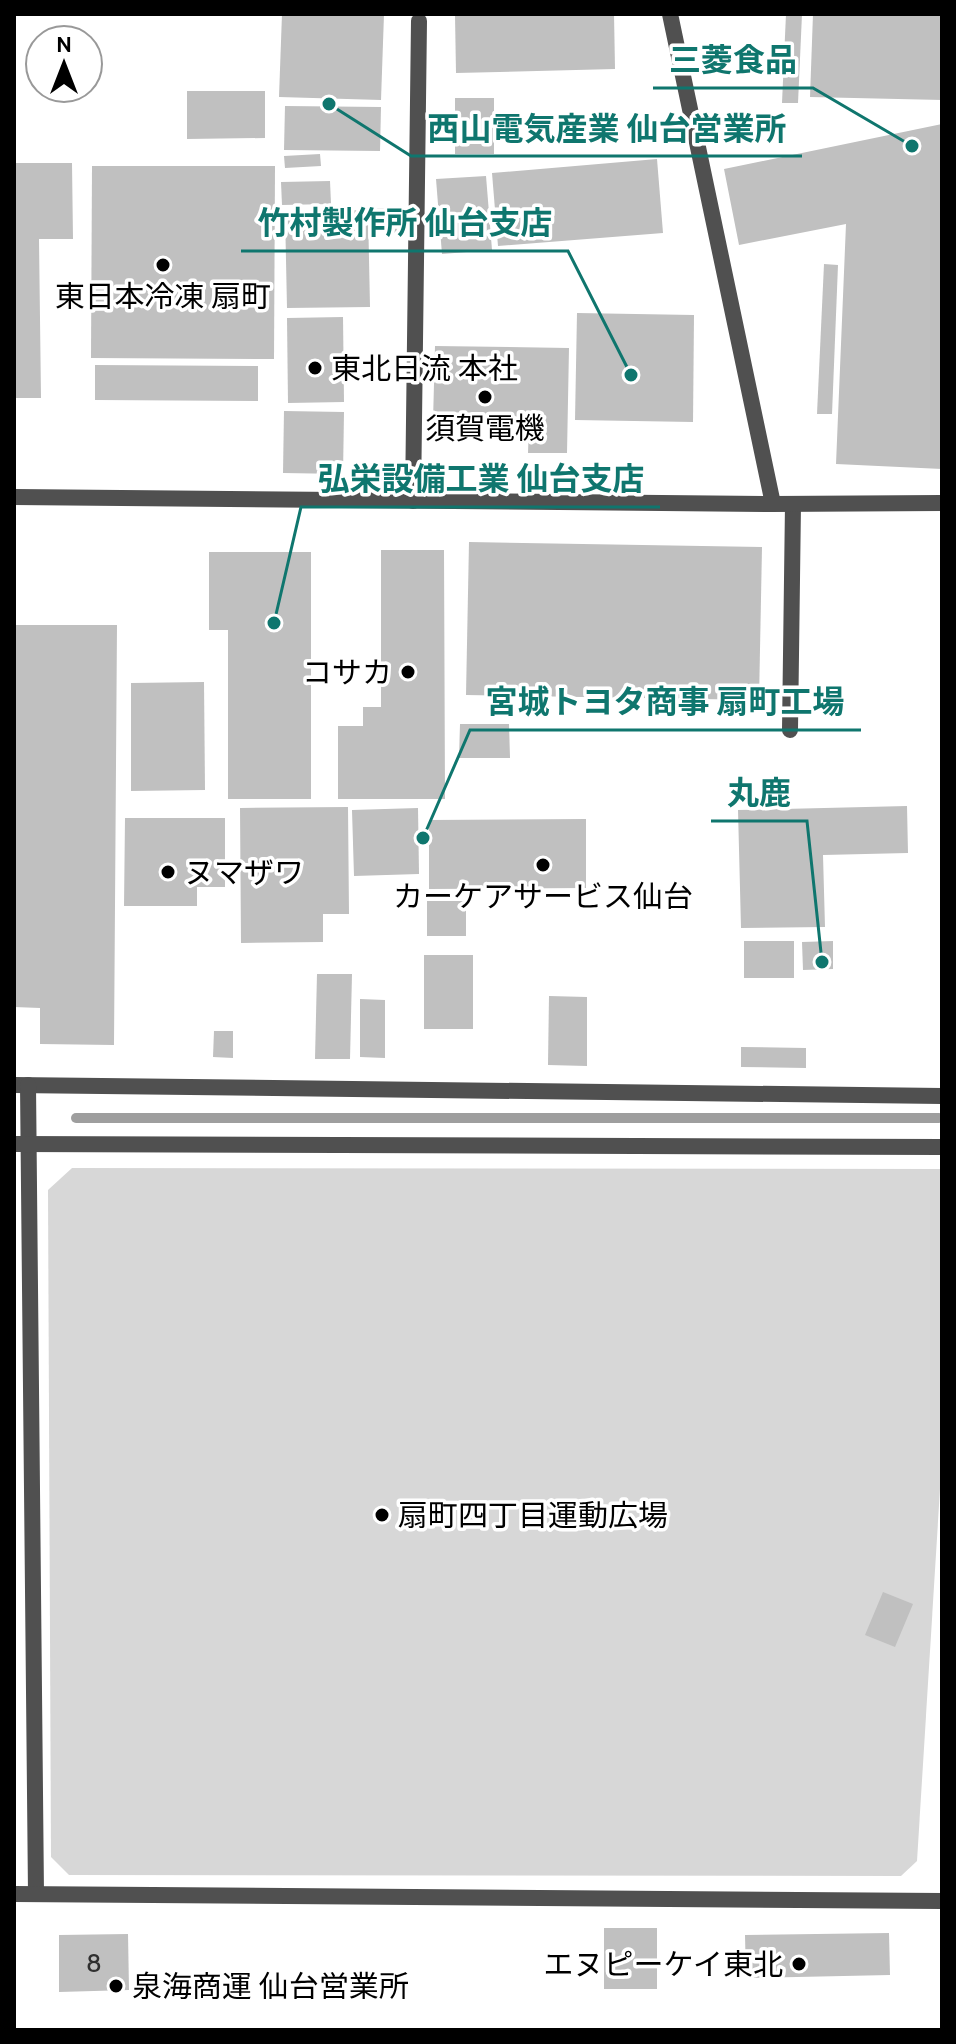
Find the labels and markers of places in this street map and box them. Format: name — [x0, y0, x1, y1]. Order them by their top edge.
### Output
callout: 三菱食品 — [653, 32, 813, 88]
callout: 西山電気産業 仙台営業所 — [411, 100, 802, 156]
callout: 竹村製作所 仙台支店 — [241, 195, 568, 251]
marker: 東日本冷凍 扇町 — [154, 256, 172, 274]
place label: 東日本冷凍 扇町 — [55, 278, 271, 315]
place label: 東北日流 本社 — [331, 350, 518, 387]
marker: 東北日流 本社 — [306, 359, 324, 377]
marker: 須賀電機 — [476, 388, 494, 406]
place label: 須賀電機 — [425, 410, 545, 447]
callout: 弘栄設備工業 仙台支店 — [301, 451, 660, 507]
place label: コサカ — [302, 654, 392, 691]
marker: コサカ — [399, 663, 417, 681]
callout: 宮城トヨタ商事 扇町工場 — [470, 674, 861, 730]
callout: 丸鹿 — [711, 765, 807, 821]
place label: ヌマザワ — [184, 854, 304, 891]
marker: カーケアサービス仙台 — [534, 856, 552, 874]
marker: ヌマザワ — [159, 863, 177, 881]
place label: カーケアサービス仙台 — [393, 878, 693, 915]
place label: 扇町四丁目運動広場 — [398, 1497, 668, 1534]
marker: 扇町四丁目運動広場 — [373, 1506, 391, 1524]
place label: エヌピーケイ東北 — [544, 1946, 783, 1983]
marker: エヌピーケイ東北 — [790, 1955, 808, 1973]
place label: 泉海商運 仙台営業所 — [132, 1968, 409, 2005]
marker: 泉海商運 仙台営業所 — [107, 1977, 125, 1995]

